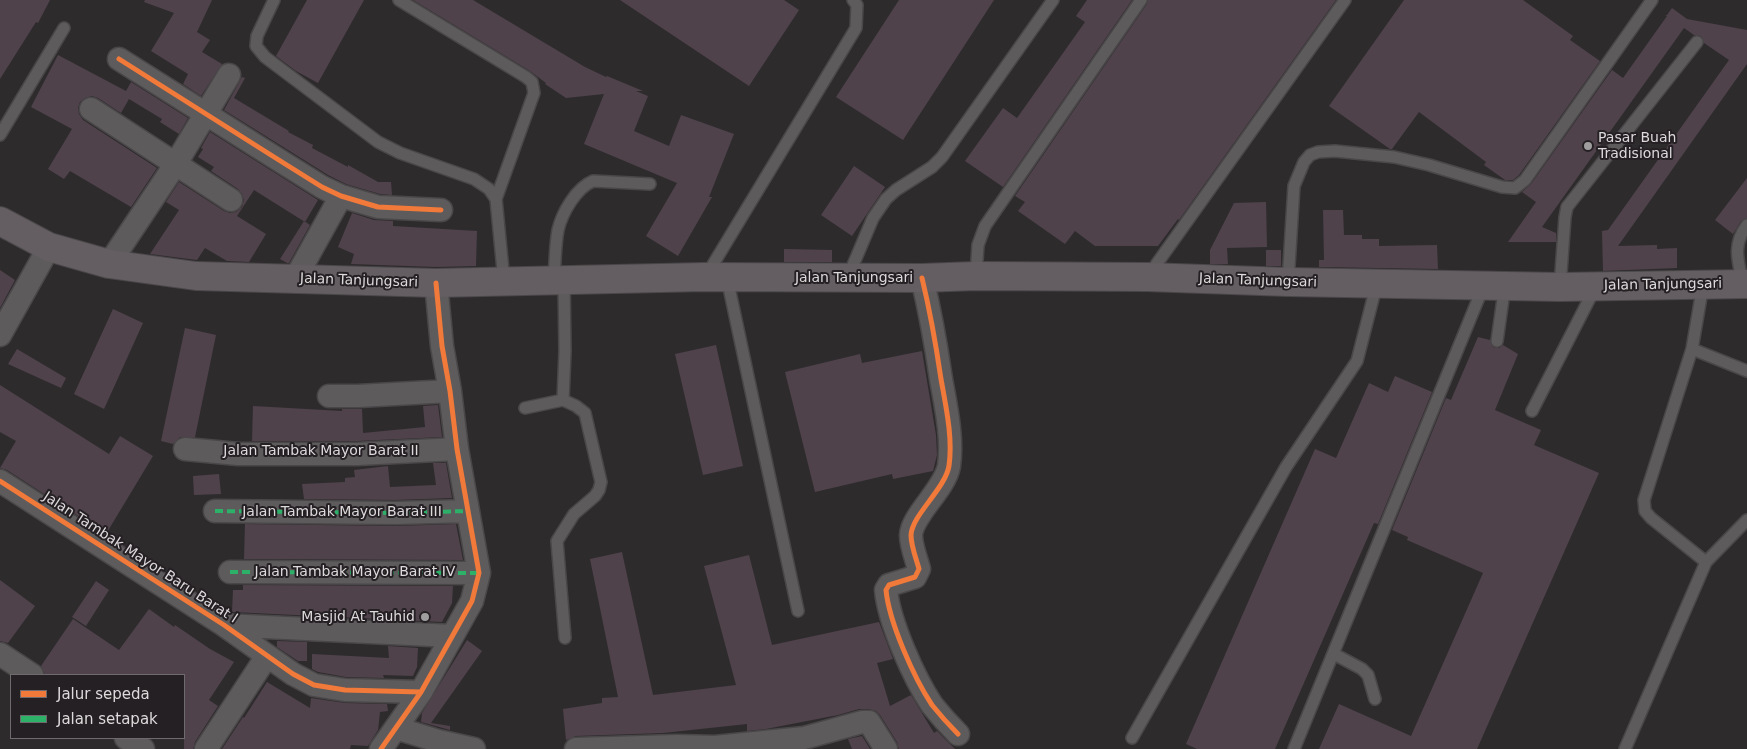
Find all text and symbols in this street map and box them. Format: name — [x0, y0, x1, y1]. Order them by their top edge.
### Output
place label: Pasar Buah Tradisional — [1598, 130, 1676, 162]
marker: Pasar Buah Tradisional — [1582, 140, 1594, 152]
street label: Jalan Tanjungsari — [795, 270, 913, 286]
street label: Jalan Tanjungsari — [300, 271, 418, 291]
street label: Jalan Tanjungsari — [1199, 271, 1317, 291]
street label: Jalan Tanjungsari — [1604, 276, 1722, 294]
street label: Jalan Tambak Mayor Barat II — [223, 443, 419, 459]
street label: Jalan Tambak Mayor Baru Barat I — [40, 489, 240, 627]
street label: Jalan Tambak Mayor Barat III — [242, 504, 442, 520]
street label: Jalan Tambak Mayor Barat IV — [255, 564, 455, 580]
place label: Masjid At Tauhid — [301, 609, 415, 625]
marker: Masjid At Tauhid — [419, 611, 431, 623]
legend — [10, 674, 185, 739]
text: Jalur sepeda — [57, 685, 150, 703]
text: Jalan setapak — [57, 710, 158, 728]

